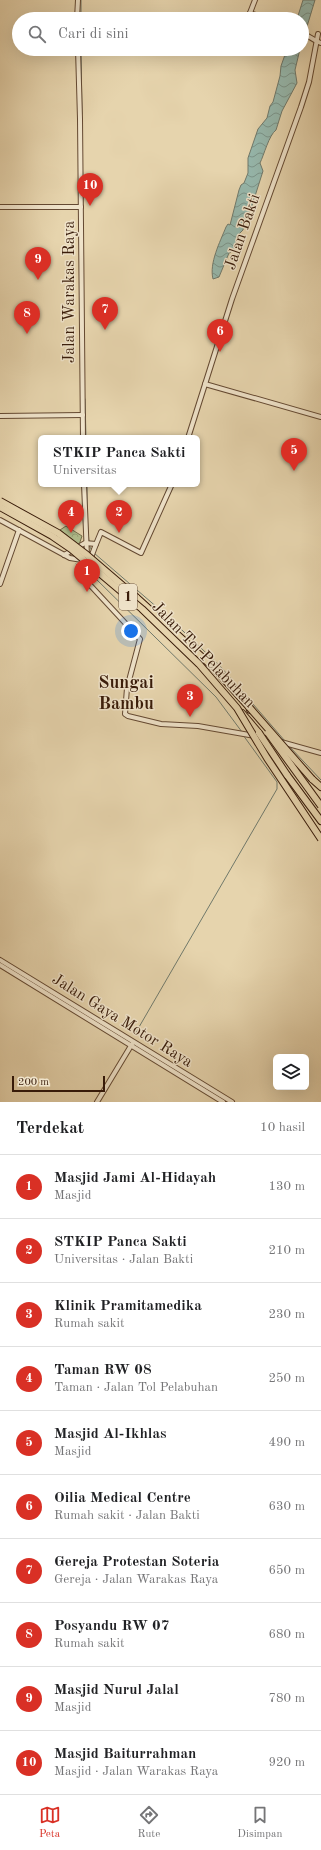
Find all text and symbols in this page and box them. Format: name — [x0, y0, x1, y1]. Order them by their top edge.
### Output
search box — [12, 12, 309, 56]
icon: search — [26, 23, 48, 45]
text: Cari di sini — [58, 27, 129, 42]
pin: 10 — [77, 173, 103, 206]
street label: Jalan Bakti — [223, 192, 263, 272]
street label: Jalan Warakas Raya — [62, 221, 78, 363]
pin: 9 — [25, 247, 51, 280]
pin: 7 — [92, 297, 118, 330]
pin: 8 — [14, 301, 40, 334]
pin: 6 — [207, 319, 233, 352]
popup — [38, 435, 200, 487]
pin: 5 — [281, 438, 307, 471]
text: STKIP Panca Sakti — [53, 446, 185, 461]
text: Universitas — [53, 464, 117, 477]
pin: 4 — [58, 500, 84, 533]
pin: 2 — [106, 500, 132, 533]
pin: 1 — [74, 559, 100, 592]
road number: 1 — [119, 584, 137, 610]
street label: Jalan Tol Pelabuhan — [148, 599, 258, 711]
your location — [121, 621, 141, 641]
district label: Sungai Bambu — [98, 674, 154, 713]
pin: 3 — [177, 684, 203, 717]
street label: Jalan Gaya Motor Raya — [49, 971, 195, 1071]
map controls — [273, 1054, 309, 1090]
button: layers — [273, 1054, 309, 1090]
scale bar — [12, 1074, 105, 1093]
text: 200 m — [18, 1077, 49, 1088]
text: Terdekat — [16, 1120, 84, 1137]
text: 10 hasil — [260, 1121, 305, 1134]
text: Masjid Jami Al-Hidayah — [54, 1171, 216, 1186]
text: 1 — [25, 1180, 33, 1193]
text: 130 m — [268, 1180, 305, 1193]
text: Masjid — [54, 1189, 91, 1202]
text: STKIP Panca Sakti — [54, 1235, 187, 1250]
text: 2 — [25, 1244, 33, 1257]
text: 210 m — [268, 1244, 305, 1257]
text: Universitas · Jalan Bakti — [54, 1253, 193, 1266]
text: Klinik Pramitamedika — [54, 1299, 202, 1314]
text: 3 — [25, 1308, 33, 1321]
text: 230 m — [268, 1308, 305, 1321]
text: Rumah sakit — [54, 1317, 125, 1330]
text: Taman RW 08 — [54, 1363, 152, 1378]
text: 4 — [25, 1372, 33, 1385]
text: 250 m — [268, 1372, 305, 1385]
text: Taman · Jalan Tol Pelabuhan — [54, 1381, 218, 1394]
text: Masjid Al-Ikhlas — [54, 1427, 167, 1442]
text: 5 — [25, 1436, 33, 1449]
text: 490 m — [268, 1436, 305, 1449]
text: Masjid — [54, 1445, 91, 1458]
text: Oilia Medical Centre — [54, 1491, 191, 1506]
text: 6 — [25, 1500, 33, 1513]
text: 630 m — [268, 1500, 305, 1513]
text: Rumah sakit · Jalan Bakti — [54, 1509, 200, 1522]
text: Gereja Protestan Soteria — [54, 1555, 219, 1570]
text: 7 — [25, 1564, 33, 1577]
text: 650 m — [268, 1564, 305, 1577]
text: Gereja · Jalan Warakas Raya — [54, 1573, 218, 1586]
text: Posyandu RW 07 — [54, 1619, 169, 1634]
text: 8 — [25, 1628, 33, 1641]
text: 680 m — [268, 1628, 305, 1641]
text: Rumah sakit — [54, 1637, 125, 1650]
text: Masjid Nurul Jalal — [54, 1683, 179, 1698]
text: 9 — [25, 1692, 33, 1705]
text: 780 m — [268, 1692, 305, 1705]
text: Masjid — [54, 1701, 91, 1714]
text: Masjid Baiturrahman — [54, 1747, 196, 1762]
text: 10 — [21, 1756, 37, 1769]
text: 920 m — [268, 1756, 305, 1769]
text: Masjid · Jalan Warakas Raya — [54, 1765, 218, 1778]
tab: Peta — [39, 1804, 61, 1842]
tab: Rute — [138, 1804, 160, 1842]
tab: Disimpan — [237, 1804, 282, 1842]

